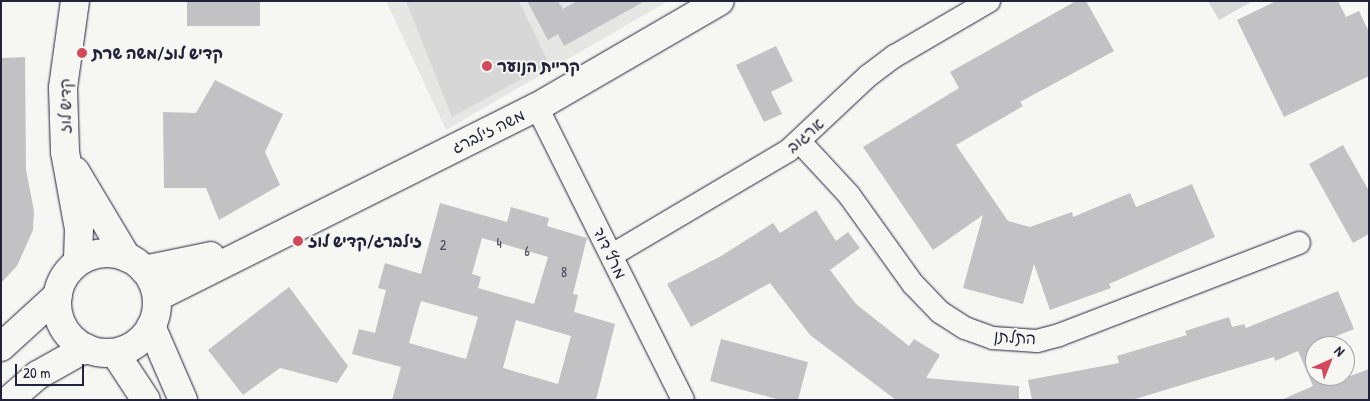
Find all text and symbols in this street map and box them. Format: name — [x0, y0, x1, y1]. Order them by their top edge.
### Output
place label: קדיש לוז/משה שרת — [92, 43, 223, 63]
marker: קדיש לוז/משה שרת — [76, 47, 88, 59]
place label: קריית הנוער — [497, 56, 580, 76]
marker: קריית הנוער — [481, 60, 493, 72]
street label: קדיש לוז — [55, 79, 75, 133]
street label: משה זילברג — [448, 105, 528, 157]
street label: ארגוב — [782, 114, 828, 156]
street label: מרץ דוד — [589, 224, 631, 282]
place label: זילברג/קדיש לוז — [308, 231, 422, 251]
marker: זילברג/קדיש לוז — [292, 235, 304, 247]
house number: 4 — [496, 235, 502, 251]
house number: 2 — [440, 237, 446, 253]
house number: 6 — [524, 243, 530, 259]
house number: 8 — [561, 264, 567, 280]
street label: התלתן — [993, 326, 1037, 348]
north arrow — [1305, 336, 1355, 386]
text: N — [1331, 341, 1349, 360]
scale bar — [18, 354, 86, 386]
text: 20 m — [23, 362, 50, 383]

